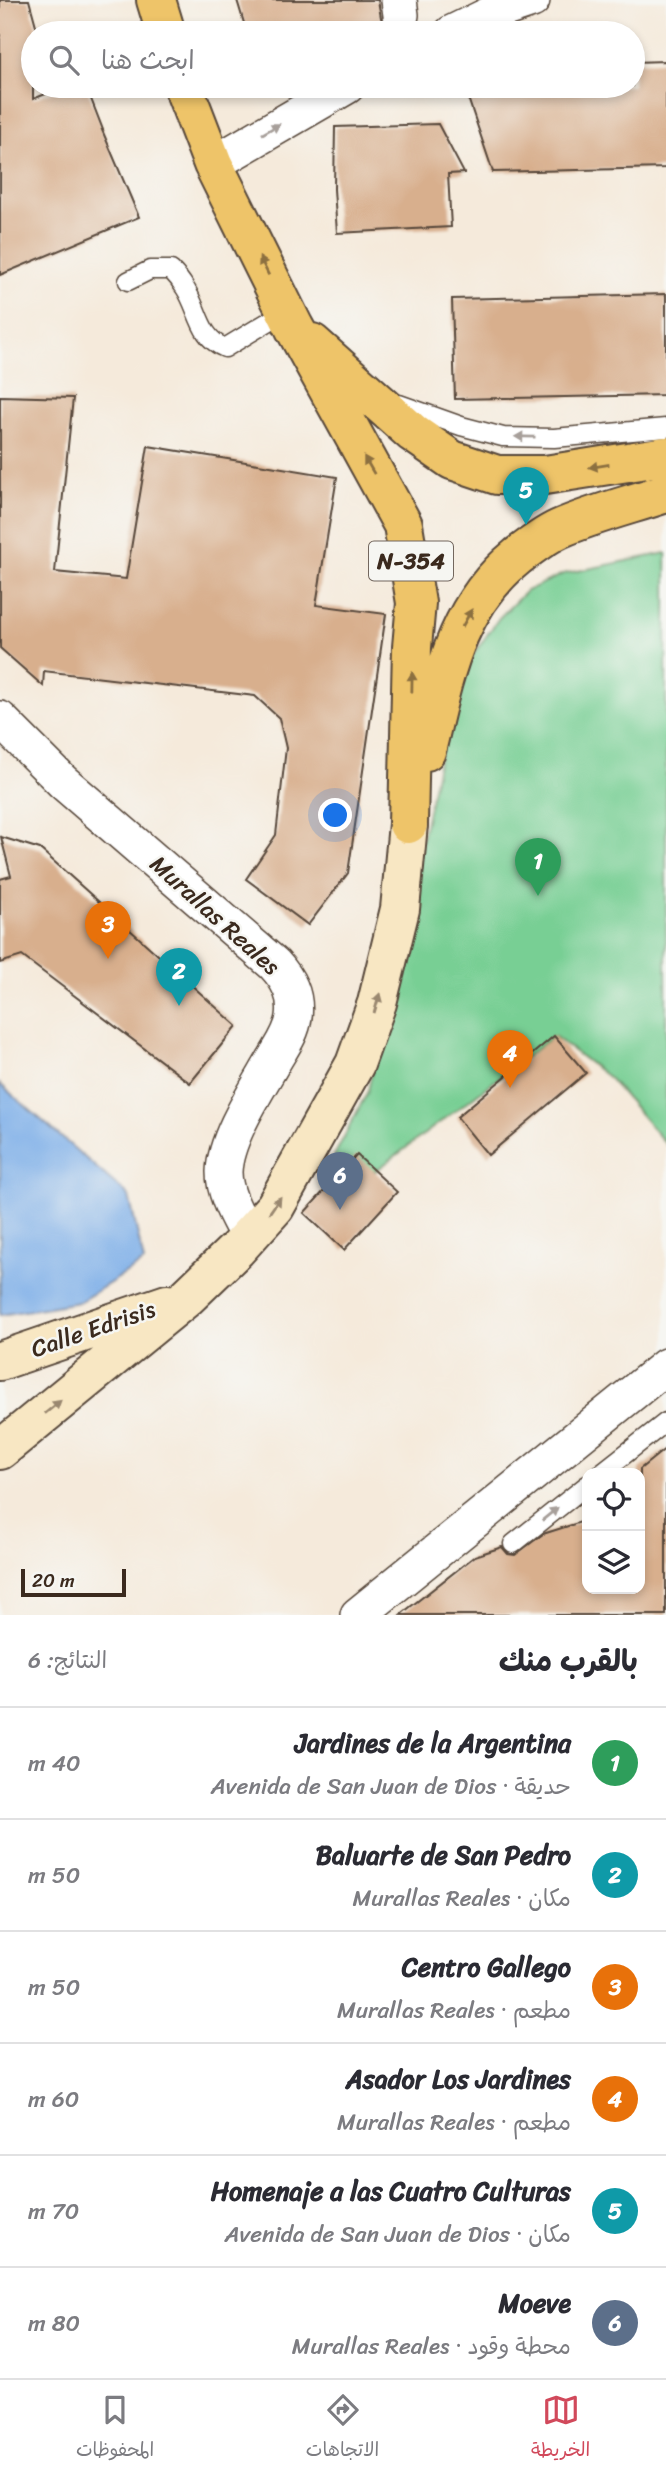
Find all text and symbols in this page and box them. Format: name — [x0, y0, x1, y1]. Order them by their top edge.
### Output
search box — [21, 21, 645, 98]
text: ابحث هنا — [101, 37, 195, 83]
icon: search — [45, 41, 83, 79]
one-way arrow — [261, 123, 281, 135]
one-way arrow — [258, 256, 269, 276]
one-way arrow — [514, 431, 536, 443]
one-way arrow — [363, 455, 375, 475]
one-way arrow — [587, 461, 609, 472]
pin: 5 — [503, 467, 549, 525]
road number: N-354 — [369, 541, 453, 580]
one-way arrow — [461, 608, 473, 627]
one-way arrow — [406, 671, 417, 693]
your location — [318, 798, 352, 832]
pin: 1 — [515, 838, 561, 896]
street label: Murallas Reales — [140, 844, 290, 986]
pin: 3 — [85, 901, 131, 959]
pin: 2 — [156, 948, 202, 1006]
one-way arrow — [372, 992, 382, 1013]
pin: 4 — [487, 1030, 533, 1088]
pin: 6 — [317, 1152, 363, 1210]
one-way arrow — [268, 1196, 282, 1214]
street label: Calle Edrisis — [25, 1288, 161, 1370]
one-way arrow — [44, 1400, 61, 1415]
map controls — [582, 1468, 645, 1594]
button: locate — [582, 1468, 645, 1531]
one-way arrow — [541, 1508, 559, 1522]
button: layers — [582, 1531, 645, 1594]
text: 20 m — [32, 1564, 75, 1597]
scale bar — [21, 1566, 126, 1598]
text: بالقرب منك — [499, 1634, 638, 1688]
text: النتائج: 6 — [28, 1640, 107, 1681]
text: Jardines de la Argentina — [295, 1720, 571, 1766]
text: 40 m — [28, 1743, 81, 1784]
text: 1 — [610, 1743, 620, 1784]
text: حديقة · Avenida de San Juan de Dios — [211, 1766, 571, 1807]
text: Baluarte de San Pedro — [316, 1832, 571, 1878]
text: 50 m — [28, 1855, 80, 1896]
text: 2 — [608, 1855, 622, 1896]
text: مكان · Murallas Reales — [352, 1878, 571, 1919]
text: Centro Gallego — [402, 1944, 571, 1990]
text: 50 m — [28, 1967, 80, 2008]
text: 3 — [609, 1967, 621, 2008]
text: مطعم · Murallas Reales — [337, 1990, 571, 2031]
text: Asador Los Jardines — [346, 2056, 571, 2102]
text: 60 m — [28, 2079, 79, 2120]
text: 4 — [608, 2079, 622, 2120]
text: مطعم · Murallas Reales — [337, 2102, 571, 2143]
text: Homenaje a las Cuatro Culturas — [211, 2168, 571, 2214]
text: 70 m — [28, 2191, 79, 2232]
text: 5 — [608, 2191, 622, 2232]
text: مكان · Avenida de San Juan de Dios — [224, 2214, 571, 2255]
text: Moeve — [499, 2280, 571, 2326]
text: 80 m — [28, 2303, 80, 2344]
text: 6 — [608, 2303, 622, 2344]
text: محطة وقود · Murallas Reales — [292, 2326, 571, 2367]
tab: المحفوظات — [76, 2391, 154, 2466]
tab: الاتجاهات — [306, 2391, 379, 2466]
tab: الخريطة — [531, 2391, 590, 2466]

